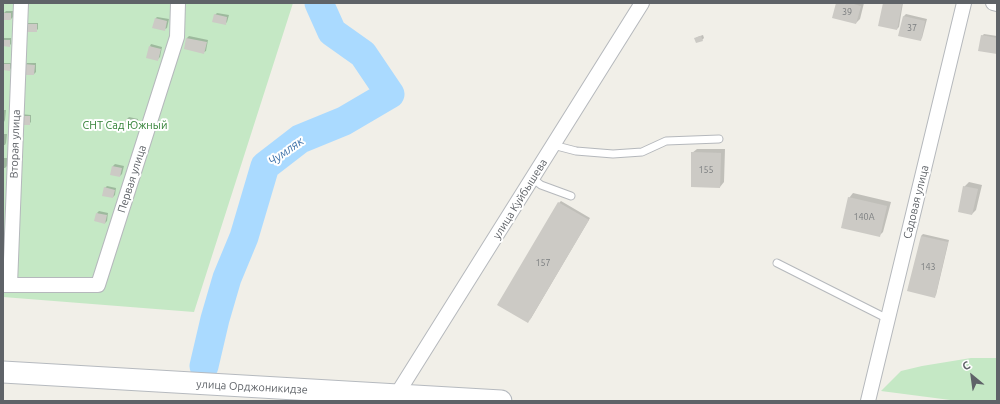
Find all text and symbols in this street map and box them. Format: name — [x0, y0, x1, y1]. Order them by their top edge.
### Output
house number: 39 — [842, 7, 852, 17]
house number: 37 — [907, 23, 917, 33]
street label: Вторая улица — [7, 109, 23, 179]
park label: СНТ Сад Южный — [83, 118, 167, 132]
water label: Чумляк — [266, 134, 306, 168]
street label: Первая улица — [115, 143, 149, 215]
street label: улица Куйбышева — [490, 156, 550, 242]
street label: Садовая улица — [900, 164, 932, 240]
house number: 155 — [698, 165, 714, 175]
house number: 140А — [853, 212, 875, 222]
house number: 157 — [535, 258, 551, 268]
house number: 143 — [920, 262, 936, 272]
north arrow — [952, 356, 992, 396]
text: С — [960, 359, 972, 372]
street label: улица Орджоникидзе — [196, 377, 308, 397]

